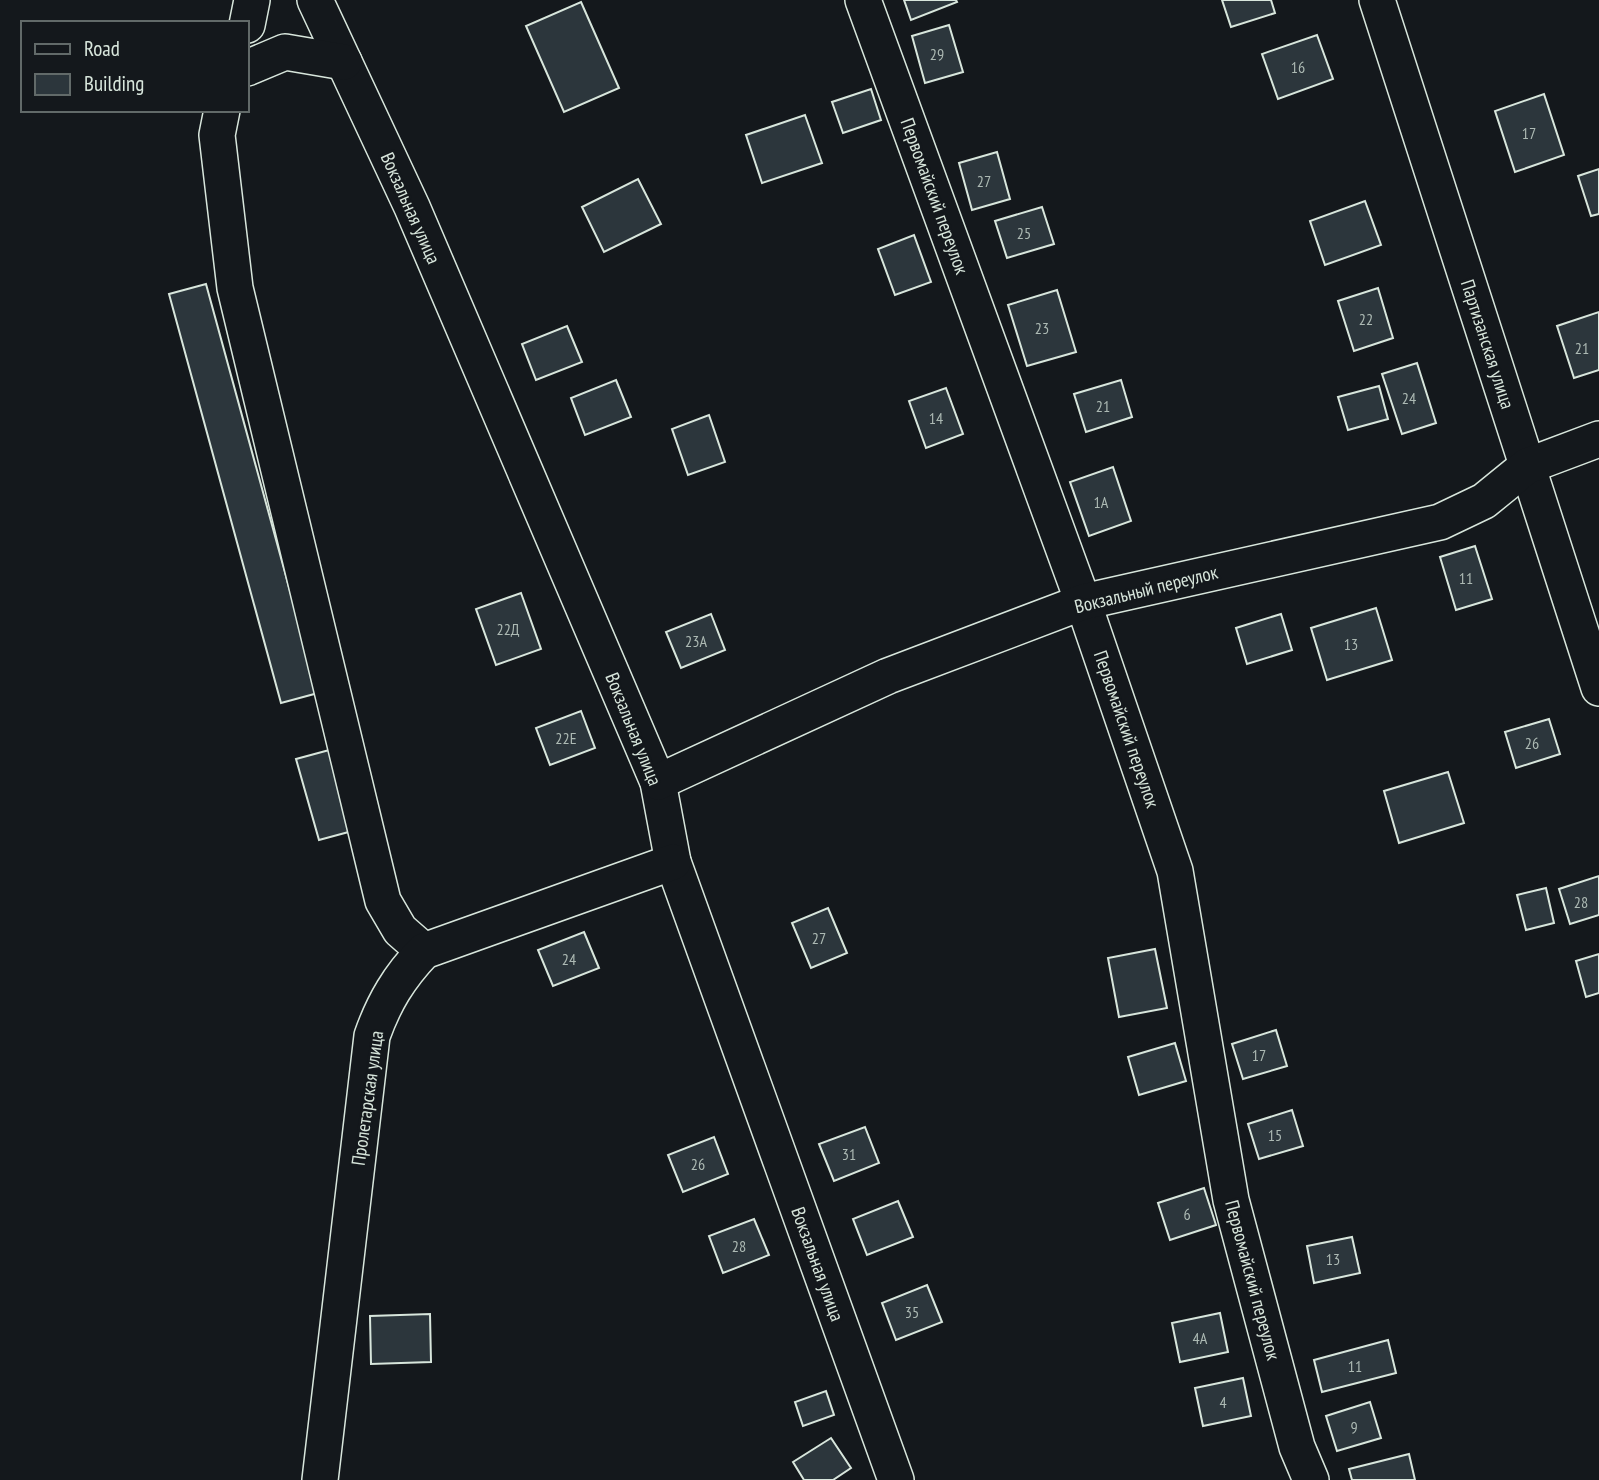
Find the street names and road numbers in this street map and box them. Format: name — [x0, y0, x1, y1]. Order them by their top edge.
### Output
street label: Первомайский переулок — [896, 115, 975, 278]
street label: Вокзальная улица — [376, 148, 446, 268]
street label: Партизанская улица — [1456, 276, 1520, 412]
street label: Вокзальный переулок — [1072, 559, 1221, 618]
street label: Первомайский переулок — [1089, 647, 1165, 811]
street label: Вокзальная улица — [600, 669, 668, 789]
street label: Пролетарская улица — [346, 1029, 388, 1167]
street label: Первомайский переулок — [1220, 1197, 1286, 1363]
street label: Вокзальная улица — [786, 1204, 850, 1324]

